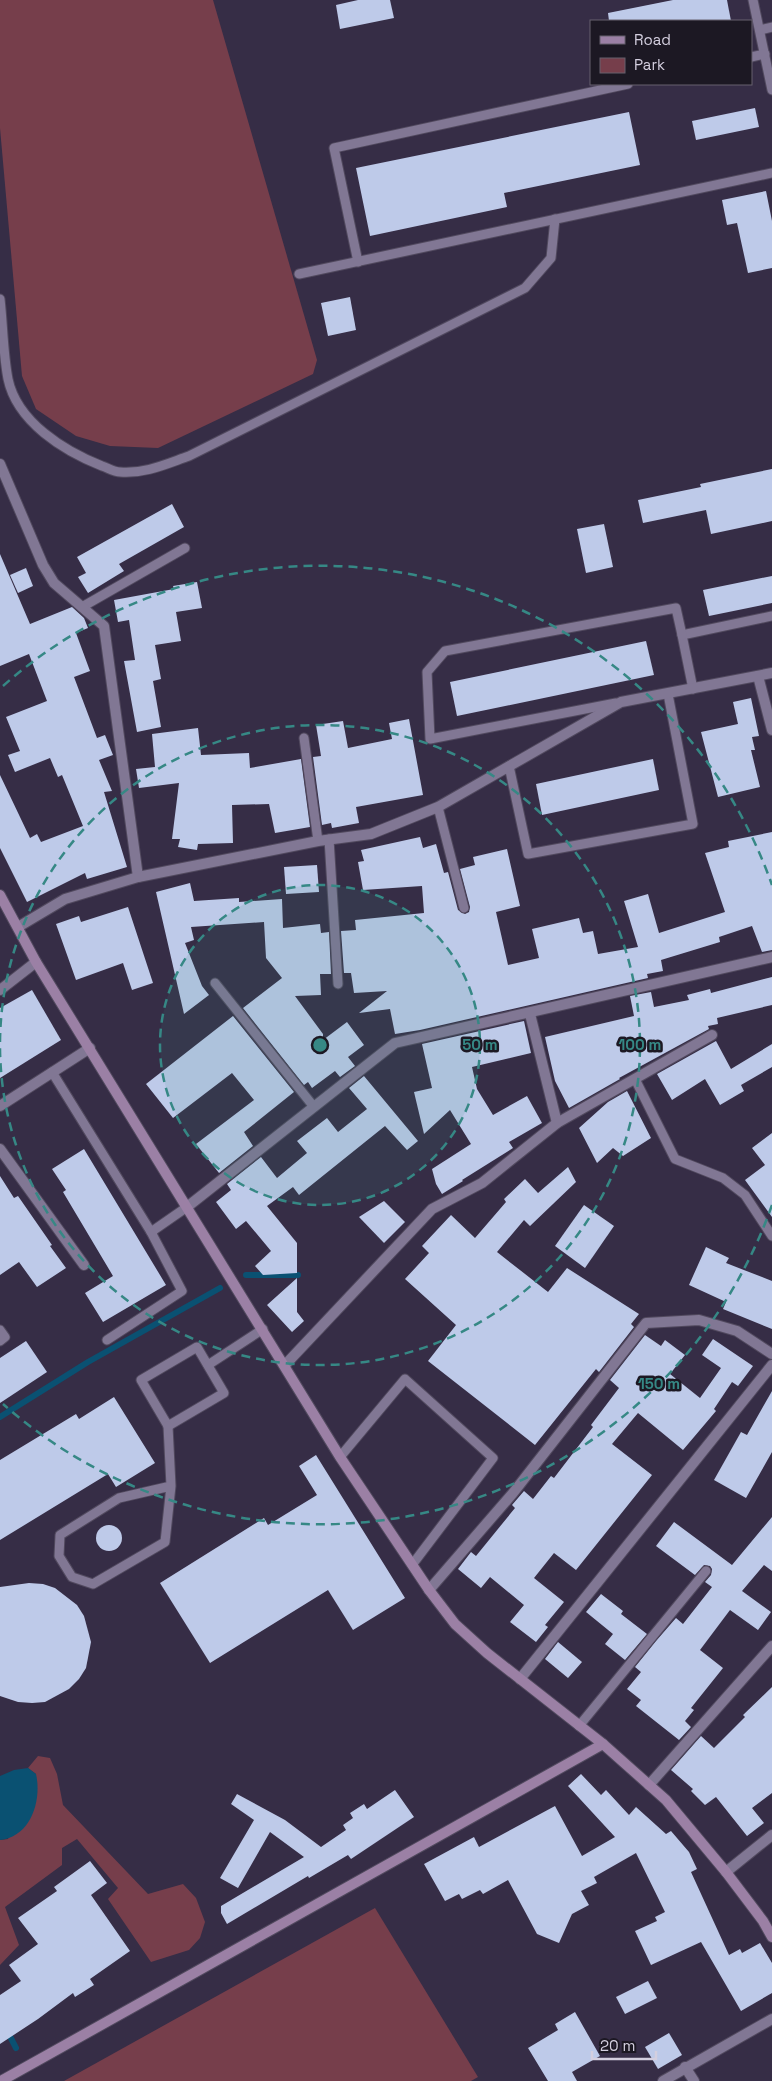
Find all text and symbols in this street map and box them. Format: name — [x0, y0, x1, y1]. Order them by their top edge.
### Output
legend — [590, 20, 752, 85]
text: Road — [634, 30, 671, 49]
text: Park — [634, 55, 665, 74]
text: 50 m — [462, 1035, 498, 1054]
text: 100 m — [619, 1035, 661, 1054]
centre of rings — [311, 1036, 329, 1054]
text: 150 m — [638, 1374, 680, 1393]
scale bar — [592, 2028, 656, 2060]
text: 20 m — [600, 2036, 635, 2055]

